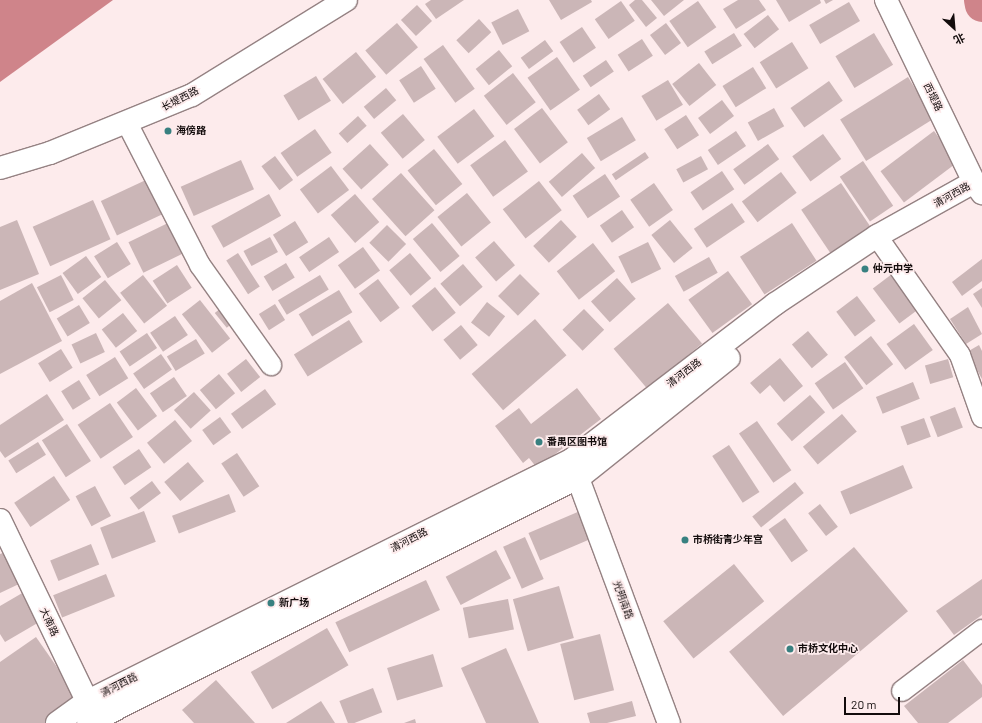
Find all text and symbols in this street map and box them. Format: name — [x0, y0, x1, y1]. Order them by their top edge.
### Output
north arrow — [934, 8, 974, 48]
text: 北 — [952, 31, 967, 47]
street label: 西堤路 — [921, 81, 945, 113]
street label: 长堤西路 — [159, 85, 201, 113]
place label: 海傍路 — [176, 125, 206, 137]
marker: 海傍路 — [163, 126, 173, 136]
street label: 清河西路 — [932, 180, 972, 210]
place label: 仲元中学 — [873, 263, 913, 275]
marker: 仲元中学 — [860, 264, 870, 274]
street label: 清河西路 — [664, 356, 704, 390]
place label: 番禺区图书馆 — [547, 436, 607, 448]
marker: 番禺区图书馆 — [534, 437, 544, 447]
street label: 清河西路 — [388, 526, 430, 554]
place label: 市桥街青少年宫 — [693, 534, 763, 546]
marker: 市桥街青少年宫 — [680, 535, 690, 545]
street label: 光明南路 — [611, 579, 635, 621]
place label: 新广场 — [279, 597, 309, 609]
marker: 新广场 — [266, 598, 276, 608]
street label: 大南路 — [37, 606, 61, 638]
place label: 市桥文化中心 — [798, 643, 858, 655]
marker: 市桥文化中心 — [785, 644, 795, 654]
street label: 清河西路 — [98, 671, 140, 699]
scale bar — [846, 689, 902, 715]
text: 20 m — [851, 697, 877, 711]

